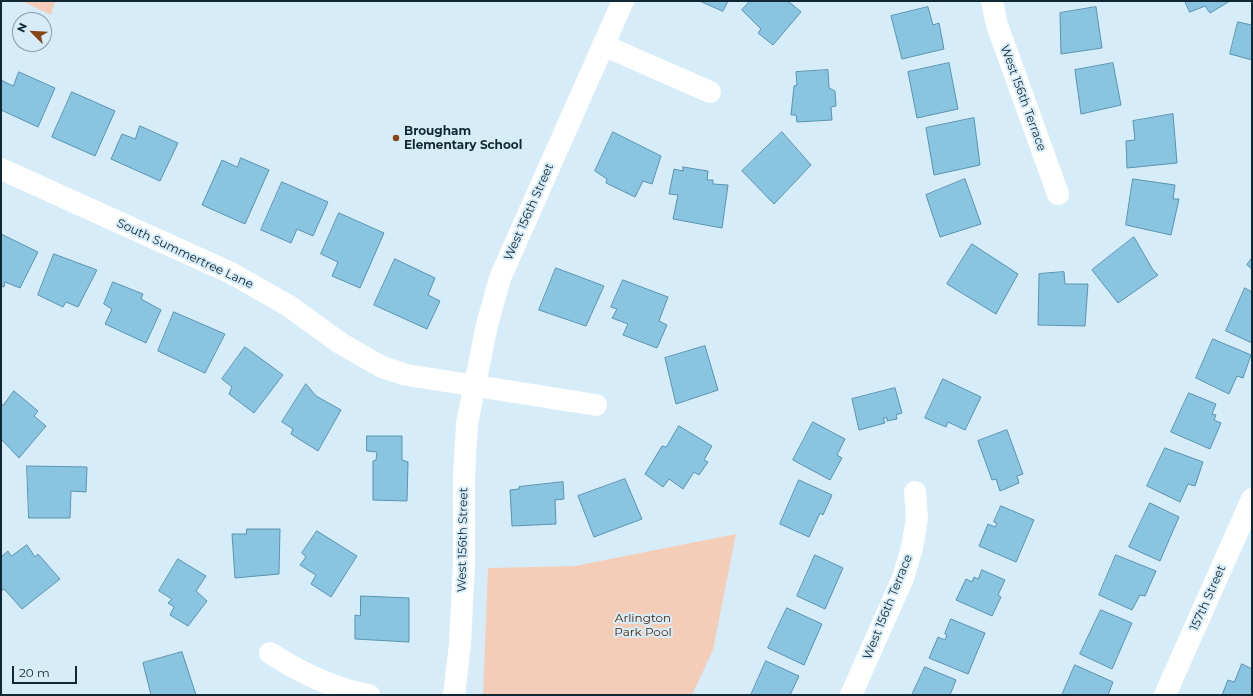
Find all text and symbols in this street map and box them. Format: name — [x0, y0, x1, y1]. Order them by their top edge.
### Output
north arrow — [12, 12, 52, 52]
text: N — [14, 21, 30, 34]
street label: West 156th Terrace — [997, 43, 1049, 153]
place label: Brougham Elementary School — [404, 124, 522, 152]
marker: Brougham Elementary School — [391, 133, 401, 143]
street label: West 156th Street — [501, 161, 557, 263]
street label: South Summertree Lane — [114, 216, 256, 292]
street label: West 156th Street — [455, 488, 471, 592]
street label: West 156th Terrace — [860, 552, 916, 662]
street label: 157th Street — [1187, 563, 1229, 633]
park label: Arlington Park Pool — [614, 611, 672, 639]
scale bar — [14, 658, 79, 684]
text: 20 m — [19, 665, 50, 680]

